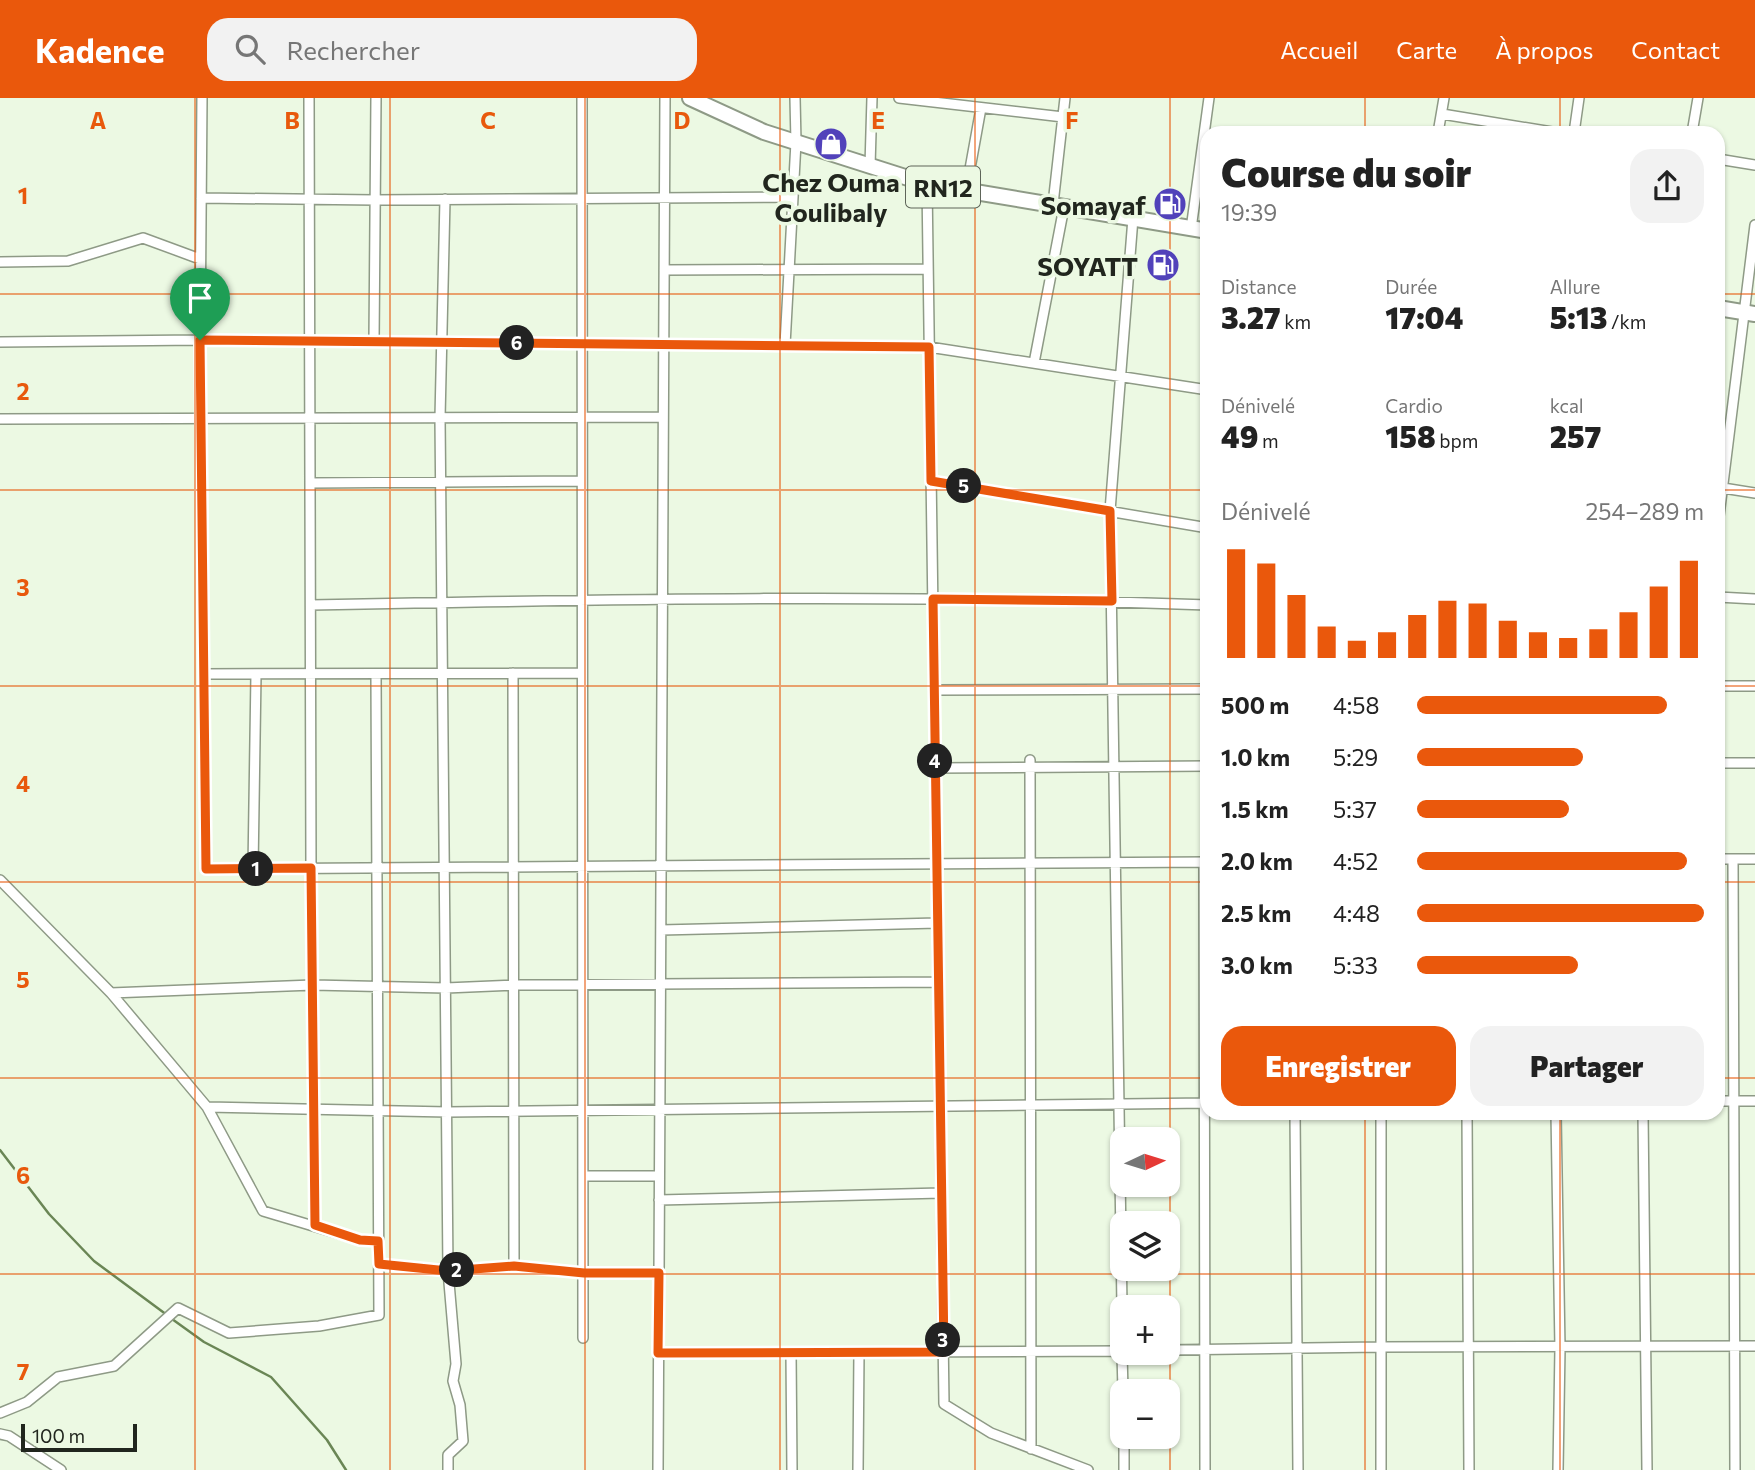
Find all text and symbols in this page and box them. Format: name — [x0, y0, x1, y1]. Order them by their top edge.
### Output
search box — [207, 18, 697, 81]
text: Kadence — [35, 29, 165, 70]
icon: search — [231, 30, 269, 68]
text: Rechercher — [287, 34, 420, 65]
text: Accueil — [1280, 35, 1358, 64]
text: Carte — [1396, 35, 1457, 64]
text: À propos — [1495, 35, 1593, 64]
text: Contact — [1631, 35, 1720, 64]
text: A — [90, 106, 107, 134]
text: B — [284, 106, 300, 134]
text: C — [480, 106, 496, 134]
text: D — [674, 106, 691, 134]
text: E — [871, 106, 885, 134]
text: F — [1065, 106, 1079, 134]
shop icon: Chez Ouma Coulibaly — [812, 125, 850, 163]
text: Course du soir — [1221, 148, 1472, 195]
button: share — [1630, 149, 1704, 223]
place label: Chez Ouma Coulibaly — [762, 166, 900, 227]
road number: RN12 — [906, 166, 980, 208]
text: 1 — [18, 181, 28, 209]
fuel station icon: Somayaf — [1151, 185, 1189, 223]
place label: Somayaf — [1040, 189, 1146, 220]
text: 19:39 — [1221, 198, 1277, 226]
fuel station icon: SOYATT — [1144, 246, 1182, 284]
place label: SOYATT — [1037, 250, 1138, 281]
pin — [170, 268, 230, 340]
text: Distance — [1221, 275, 1297, 298]
text: Durée — [1385, 275, 1437, 298]
text: Allure — [1550, 275, 1600, 298]
icon: arrive — [181, 279, 219, 317]
text: 3.27 — [1221, 298, 1281, 335]
text: 17:04 — [1385, 298, 1463, 335]
text: 5:13 — [1550, 298, 1607, 335]
text: km — [1281, 310, 1311, 333]
text: /km — [1607, 310, 1646, 333]
pin: 6 — [500, 326, 534, 360]
text: 6 — [511, 331, 522, 354]
text: 2 — [16, 377, 30, 405]
text: Dénivelé — [1221, 394, 1295, 417]
text: Cardio — [1385, 394, 1443, 417]
text: kcal — [1550, 394, 1584, 417]
text: 49 — [1221, 417, 1258, 454]
text: 158 — [1385, 417, 1436, 454]
text: 257 — [1550, 417, 1601, 454]
text: m — [1258, 429, 1279, 452]
text: bpm — [1436, 429, 1478, 452]
pin: 5 — [946, 468, 982, 504]
text: 5 — [958, 474, 969, 497]
text: Dénivelé — [1221, 497, 1311, 525]
text: 254–289 m — [1586, 497, 1704, 525]
text: 3 — [16, 573, 30, 601]
text: 500 m — [1221, 691, 1289, 719]
text: 4:58 — [1333, 691, 1379, 719]
text: 1.0 km — [1221, 743, 1290, 771]
text: 5:29 — [1333, 743, 1378, 771]
pin: 4 — [918, 744, 953, 778]
text: 4 — [929, 749, 940, 772]
text: 4 — [16, 769, 30, 797]
text: 1.5 km — [1221, 795, 1289, 823]
text: 5:37 — [1333, 795, 1377, 823]
text: 2.0 km — [1221, 847, 1293, 875]
text: 4:52 — [1333, 847, 1378, 875]
pin: 1 — [238, 852, 274, 886]
text: 1 — [251, 857, 260, 880]
text: 2.5 km — [1221, 899, 1291, 927]
text: 4:48 — [1333, 899, 1380, 927]
text: 3.0 km — [1221, 951, 1293, 979]
text: 5:33 — [1333, 951, 1378, 979]
text: 5 — [16, 965, 30, 993]
button: Enregistrer — [1221, 1026, 1456, 1106]
button: Partager — [1470, 1026, 1704, 1106]
north arrow — [1110, 1127, 1180, 1197]
map controls — [1110, 1127, 1180, 1449]
text: 6 — [16, 1161, 30, 1189]
button: layers — [1110, 1211, 1180, 1281]
pin: 2 — [440, 1252, 475, 1288]
text: 2 — [451, 1258, 462, 1281]
button: + — [1110, 1295, 1180, 1365]
pin: 3 — [926, 1322, 960, 1358]
text: 3 — [937, 1328, 948, 1351]
text: 7 — [17, 1357, 29, 1385]
button: − — [1110, 1379, 1180, 1449]
scale bar — [21, 1421, 136, 1453]
text: 100 m — [32, 1424, 85, 1447]

